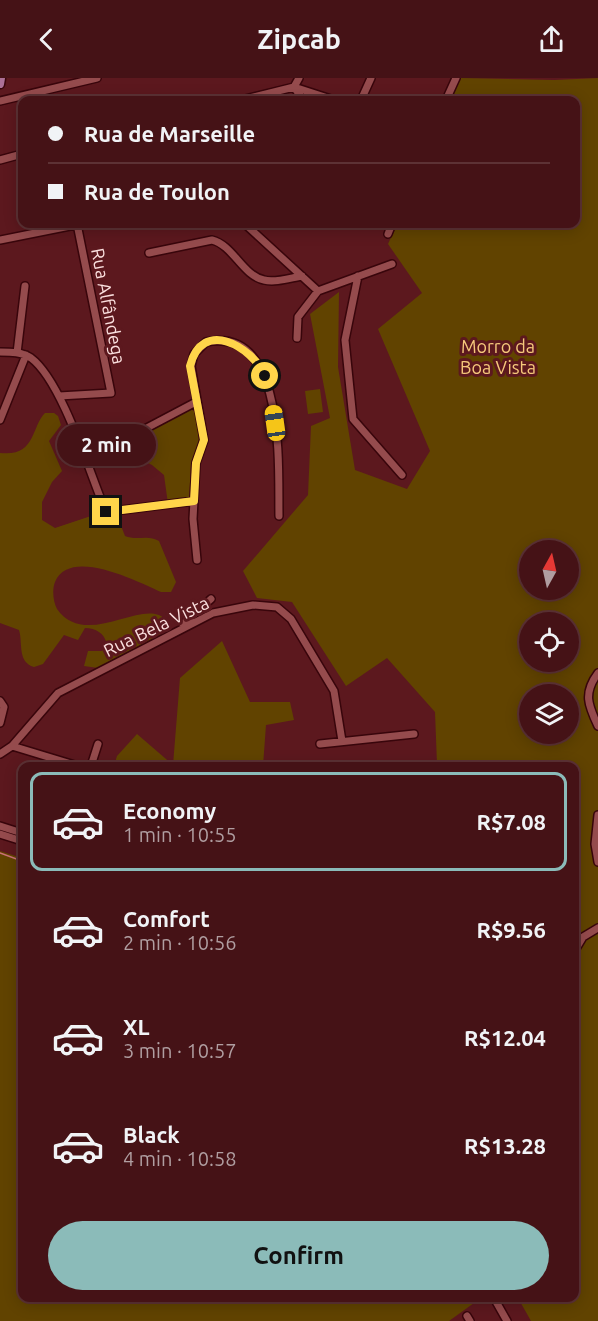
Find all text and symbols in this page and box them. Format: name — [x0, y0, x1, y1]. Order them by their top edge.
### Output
icon: back — [30, 23, 63, 56]
icon: share — [535, 23, 568, 56]
text: Zipcab — [257, 24, 341, 54]
text: Rua de Marseille — [84, 121, 255, 146]
text: Rua de Toulon — [84, 179, 230, 204]
street label: Rua Alfândega — [88, 246, 130, 366]
park label: Morro da Boa Vista — [460, 336, 536, 377]
route start — [251, 362, 278, 389]
car — [264, 404, 286, 442]
callout: 2 min — [57, 425, 156, 467]
text: 2 min — [81, 433, 132, 456]
route end — [92, 498, 119, 525]
north arrow — [519, 540, 579, 600]
map controls — [519, 540, 579, 744]
street label: Rua Bela Vista — [100, 592, 212, 660]
button: locate — [519, 612, 579, 672]
button: layers — [519, 684, 579, 744]
icon: car — [51, 795, 105, 849]
text: Economy — [123, 798, 216, 823]
text: R$7.08 — [477, 809, 546, 834]
text: 1 min · 10:55 — [123, 823, 237, 846]
icon: car — [51, 903, 105, 957]
text: Comfort — [123, 906, 210, 931]
text: R$9.56 — [477, 917, 546, 942]
text: 2 min · 10:56 — [123, 931, 237, 954]
icon: car — [51, 1011, 105, 1065]
text: XL — [123, 1014, 150, 1039]
text: R$12.04 — [464, 1025, 546, 1050]
text: 3 min · 10:57 — [123, 1039, 237, 1062]
icon: car — [51, 1119, 105, 1173]
text: Black — [123, 1122, 180, 1147]
text: R$13.28 — [464, 1133, 546, 1158]
text: 4 min · 10:58 — [123, 1147, 237, 1170]
button: Confirm — [48, 1221, 549, 1290]

